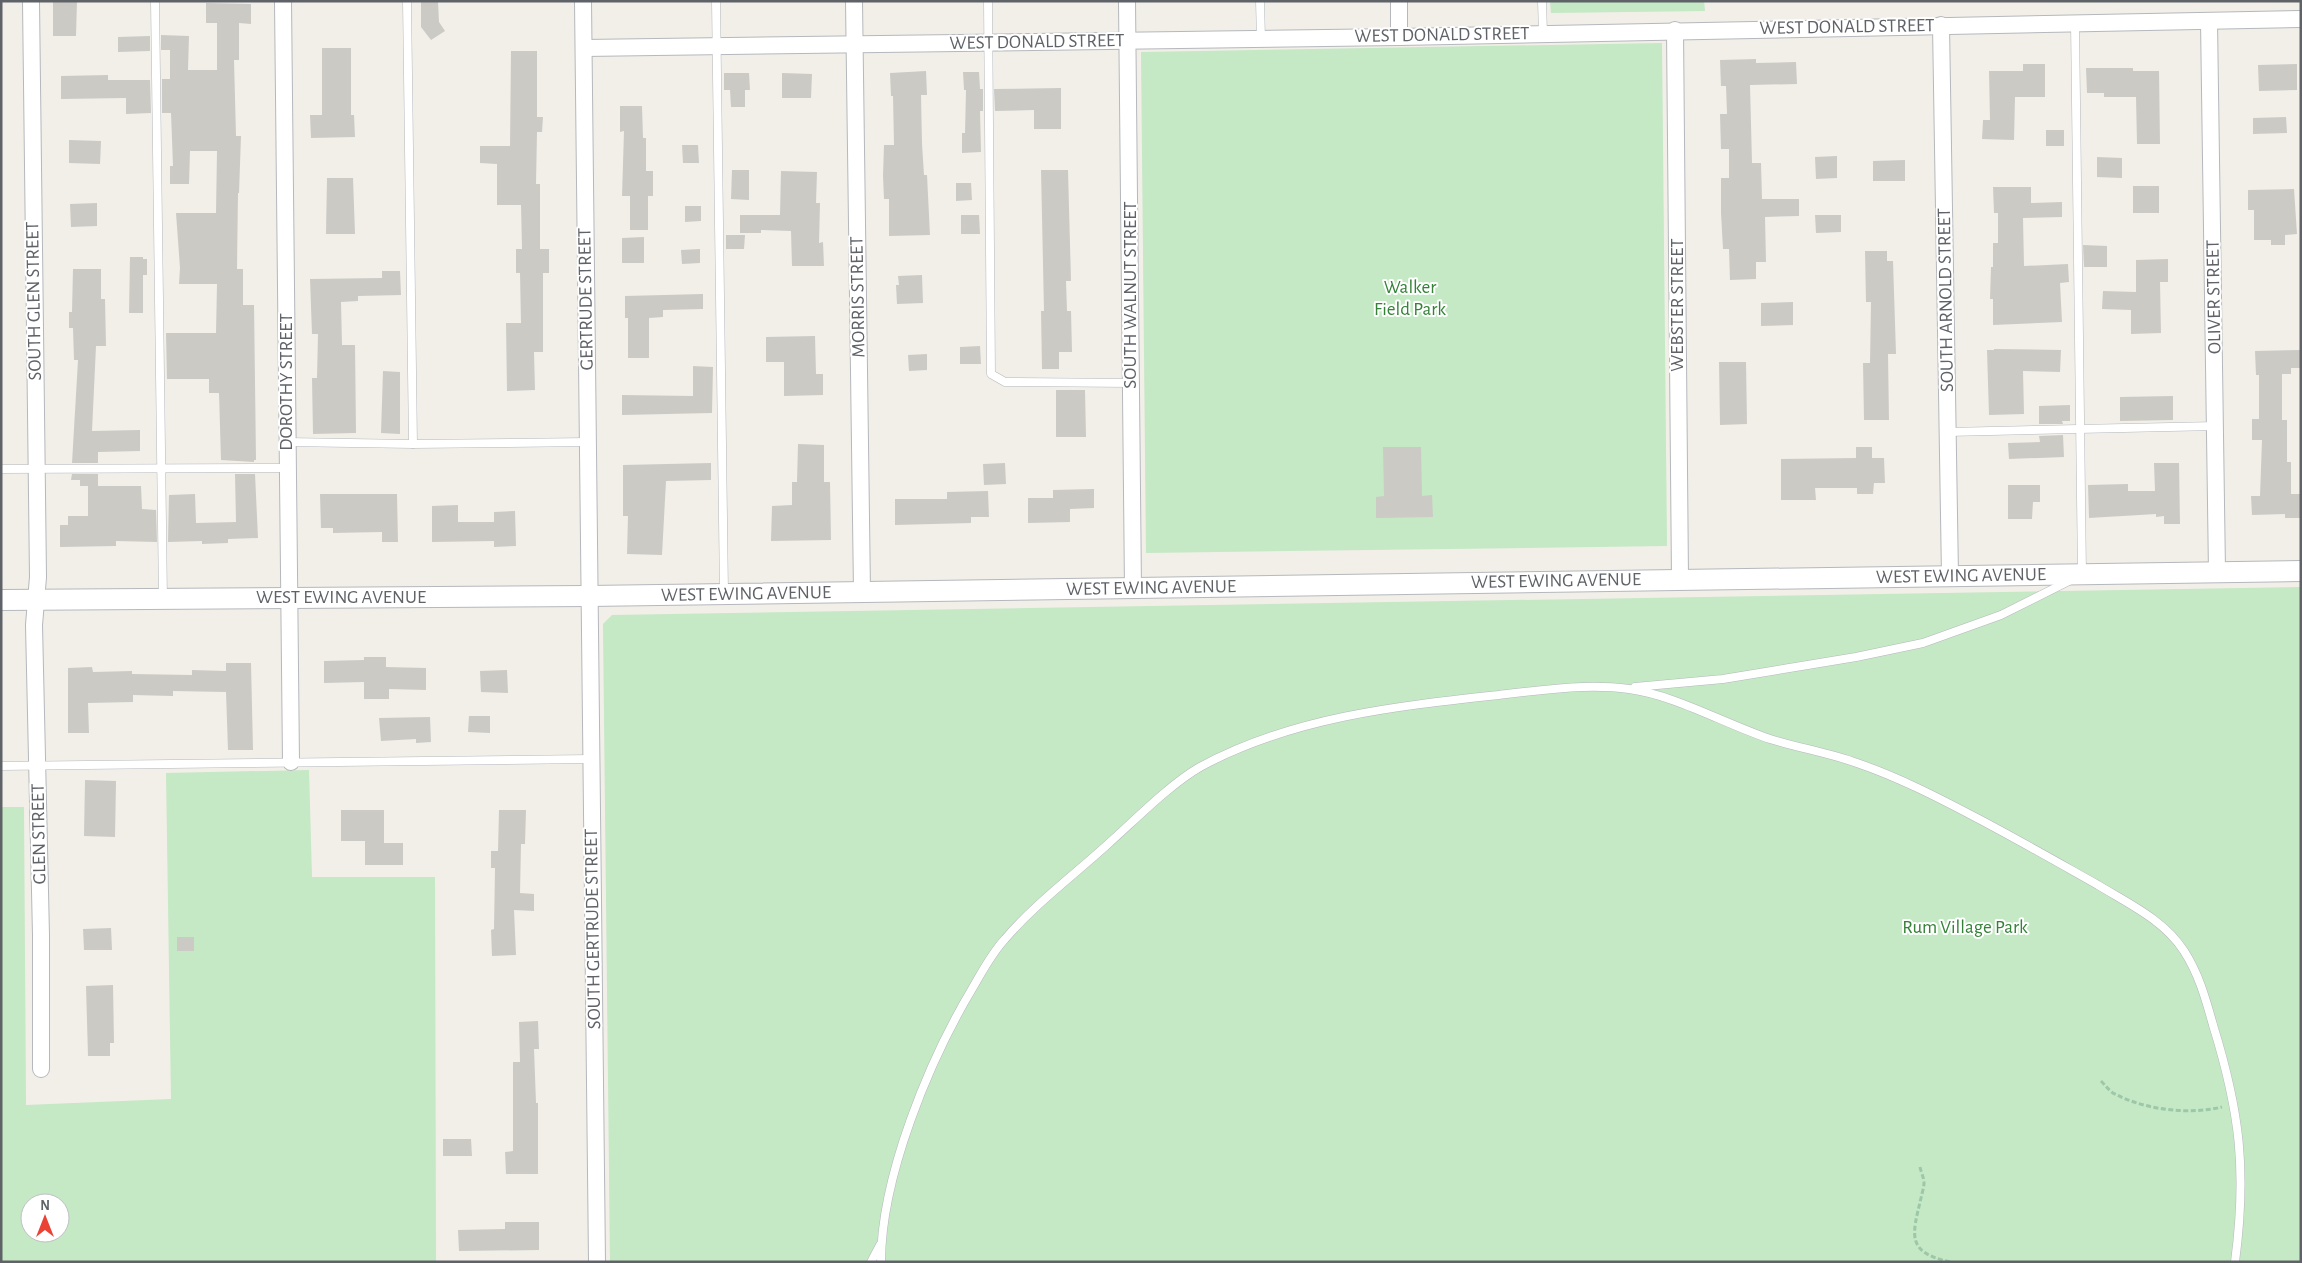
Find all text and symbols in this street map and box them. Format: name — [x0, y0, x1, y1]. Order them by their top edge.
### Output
street label: WEST DONALD STREET — [1759, 16, 1935, 38]
street label: WEST DONALD STREET — [1354, 24, 1530, 46]
street label: WEST DONALD STREET — [949, 31, 1125, 53]
street label: SOUTH WALNUT STREET — [1121, 201, 1140, 389]
street label: SOUTH ARNOLD STREET — [1935, 208, 1957, 392]
street label: SOUTH GLEN STREET — [23, 221, 45, 381]
street label: GERTRUDE STREET — [575, 228, 597, 370]
street label: MORRIS STREET — [847, 236, 869, 358]
street label: WEBSTER STREET — [1668, 238, 1687, 372]
street label: OLIVER STREET — [2204, 240, 2224, 354]
park label: Walker Field Park — [1374, 278, 1446, 319]
street label: DOROTHY STREET — [277, 313, 296, 451]
street label: WEST EWING AVENUE — [1876, 565, 2046, 587]
street label: WEST EWING AVENUE — [1471, 570, 1641, 592]
street label: WEST EWING AVENUE — [1066, 577, 1236, 599]
street label: WEST EWING AVENUE — [661, 583, 831, 605]
street label: WEST EWING AVENUE — [256, 588, 426, 607]
street label: GLEN STREET — [29, 783, 49, 885]
street label: SOUTH GERTRUDE STREET — [582, 828, 604, 1030]
park label: Rum Village Park — [1902, 918, 2028, 937]
north arrow — [20, 1193, 70, 1243]
text: N — [40, 1199, 50, 1213]

